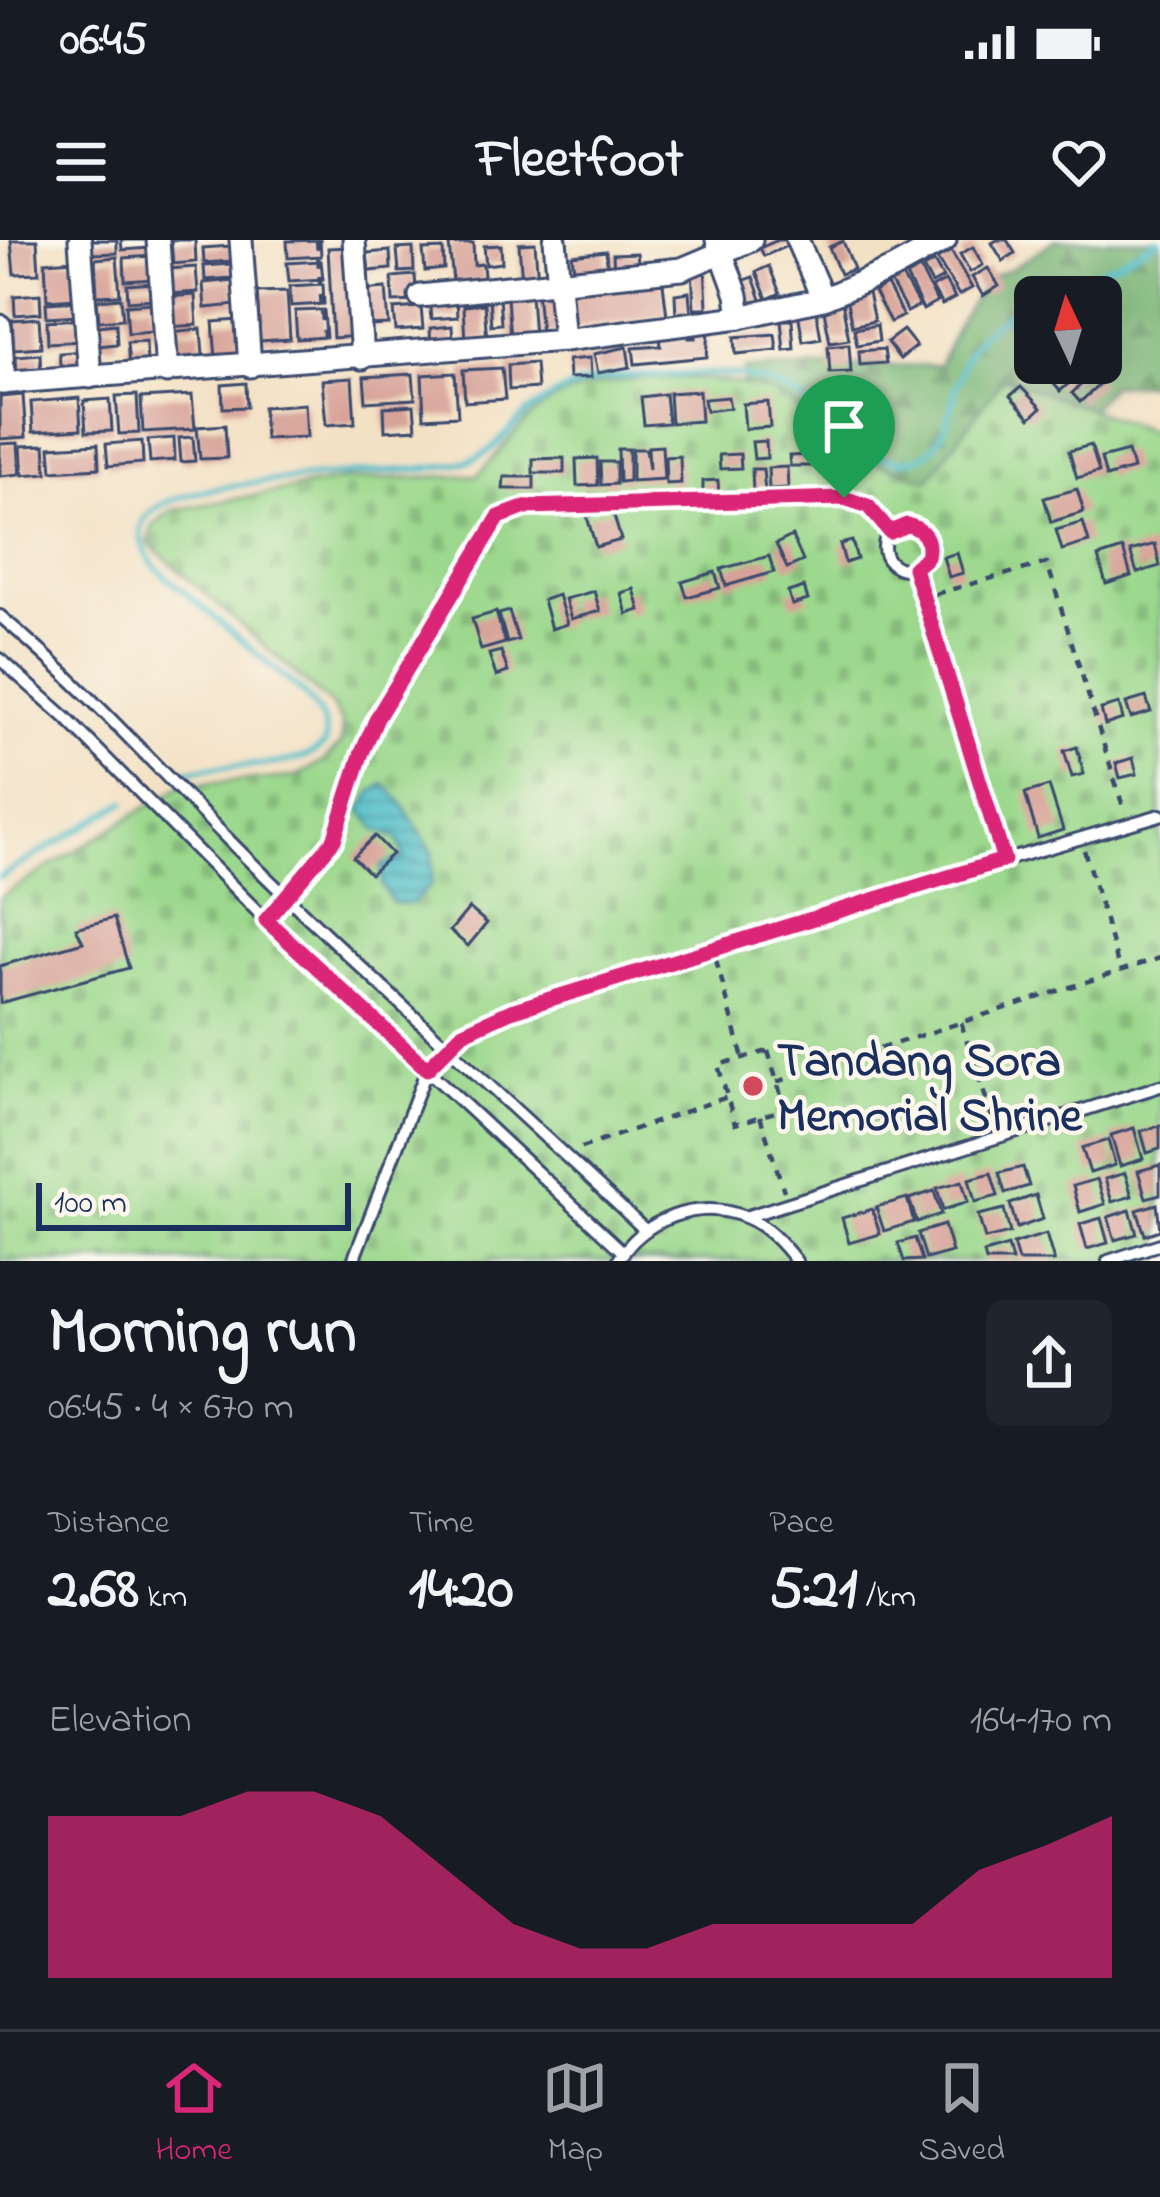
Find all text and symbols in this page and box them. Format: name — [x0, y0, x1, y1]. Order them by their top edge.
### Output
text: 06:45 — [60, 9, 147, 75]
text: Fleetfoot — [477, 123, 683, 201]
icon: menu — [48, 129, 114, 195]
icon: heart — [1046, 129, 1112, 195]
north arrow — [1014, 276, 1122, 384]
map controls — [1014, 276, 1122, 384]
pin — [793, 375, 895, 498]
icon: arrive — [811, 393, 877, 459]
place label: Tandang Sora Memorial Shrine — [777, 1028, 1083, 1153]
marker: Tandang Sora Memorial Shrine — [740, 1073, 766, 1099]
scale bar — [36, 1177, 351, 1230]
text: 100 m — [54, 1180, 127, 1228]
text: Morning run — [48, 1287, 357, 1383]
button: share — [986, 1300, 1112, 1426]
text: 06:45 · 4 × 670 m — [48, 1380, 294, 1437]
text: Distance — [48, 1500, 170, 1548]
text: Time — [409, 1500, 474, 1548]
text: Pace — [769, 1500, 834, 1548]
text: 2.68 — [48, 1548, 139, 1635]
text: 14:20 — [409, 1548, 513, 1635]
text: 5:21 — [769, 1548, 858, 1635]
text: km — [139, 1574, 187, 1622]
text: /km — [858, 1574, 916, 1622]
text: Elevation — [48, 1693, 191, 1750]
text: 164–170 m — [970, 1693, 1112, 1750]
tab: Home — [155, 2055, 232, 2175]
tab: Map — [542, 2055, 608, 2175]
tab: Saved — [919, 2055, 1005, 2175]

